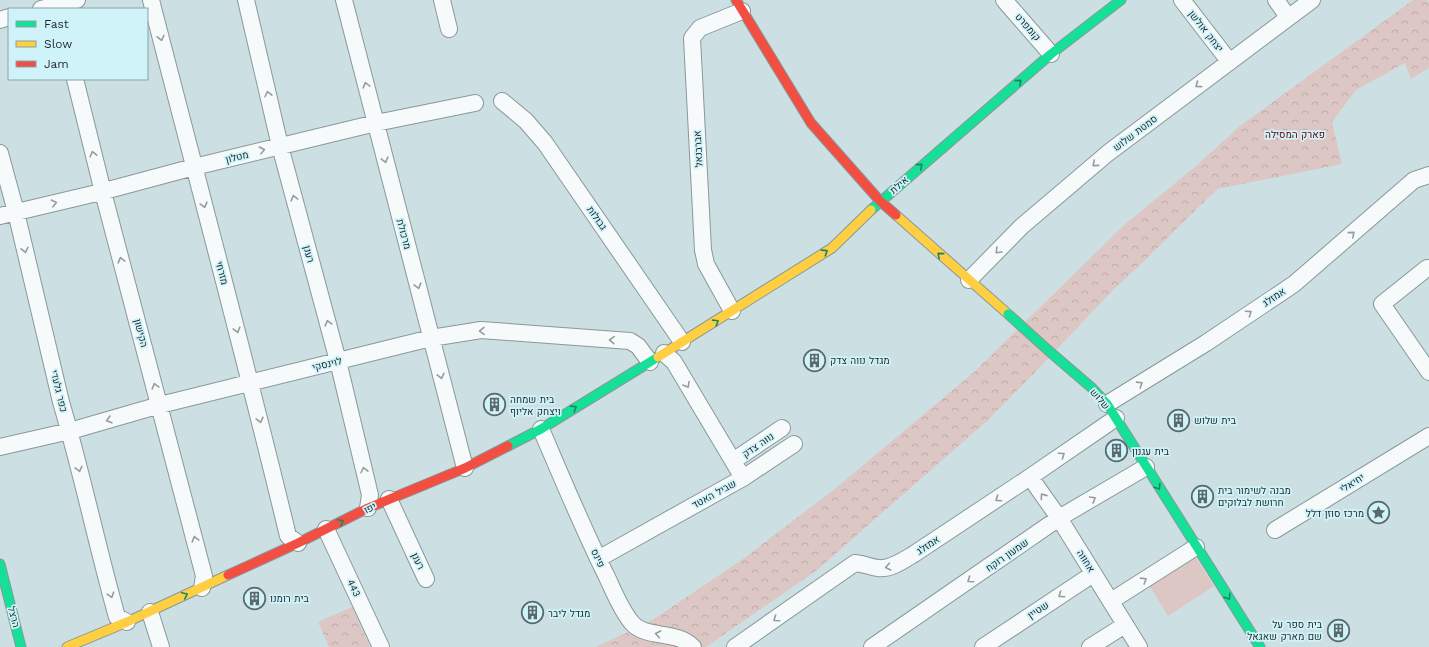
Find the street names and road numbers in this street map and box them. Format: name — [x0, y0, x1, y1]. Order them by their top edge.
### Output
street label: יצחק אולשן — [1186, 8, 1226, 54]
street label: קומפרט — [1013, 11, 1043, 43]
street label: סמטת שלוש — [1111, 113, 1159, 153]
street label: אברבנאל — [692, 130, 704, 168]
street label: מטלון — [224, 149, 250, 165]
street label: אילת — [888, 174, 910, 196]
street label: גבולות — [585, 204, 609, 232]
street label: מרכולת — [395, 218, 413, 250]
street label: רענן — [301, 244, 317, 264]
street label: מזרחי — [214, 260, 230, 286]
street label: אמזלג — [1260, 285, 1288, 309]
street label: הקישון — [132, 318, 150, 348]
street label: לוינסקי — [311, 355, 343, 373]
street label: כפר גלעדי — [48, 369, 70, 413]
street label: שלוש — [1088, 386, 1112, 412]
street label: נווה צדק — [740, 430, 776, 460]
street label: יחיאלי — [1338, 471, 1366, 495]
street label: שביל האטד — [690, 477, 738, 511]
street label: יפו — [362, 500, 378, 516]
street label: אמזלג — [914, 533, 942, 557]
street label: שמעון רוקח — [984, 536, 1030, 574]
street label: פינס — [589, 547, 607, 569]
street label: אחווה — [1075, 548, 1097, 574]
street label: רענן — [409, 551, 427, 571]
street label: 443 — [345, 577, 363, 599]
street label: שטיין — [1025, 599, 1051, 621]
street label: הרצל — [6, 605, 22, 629]

